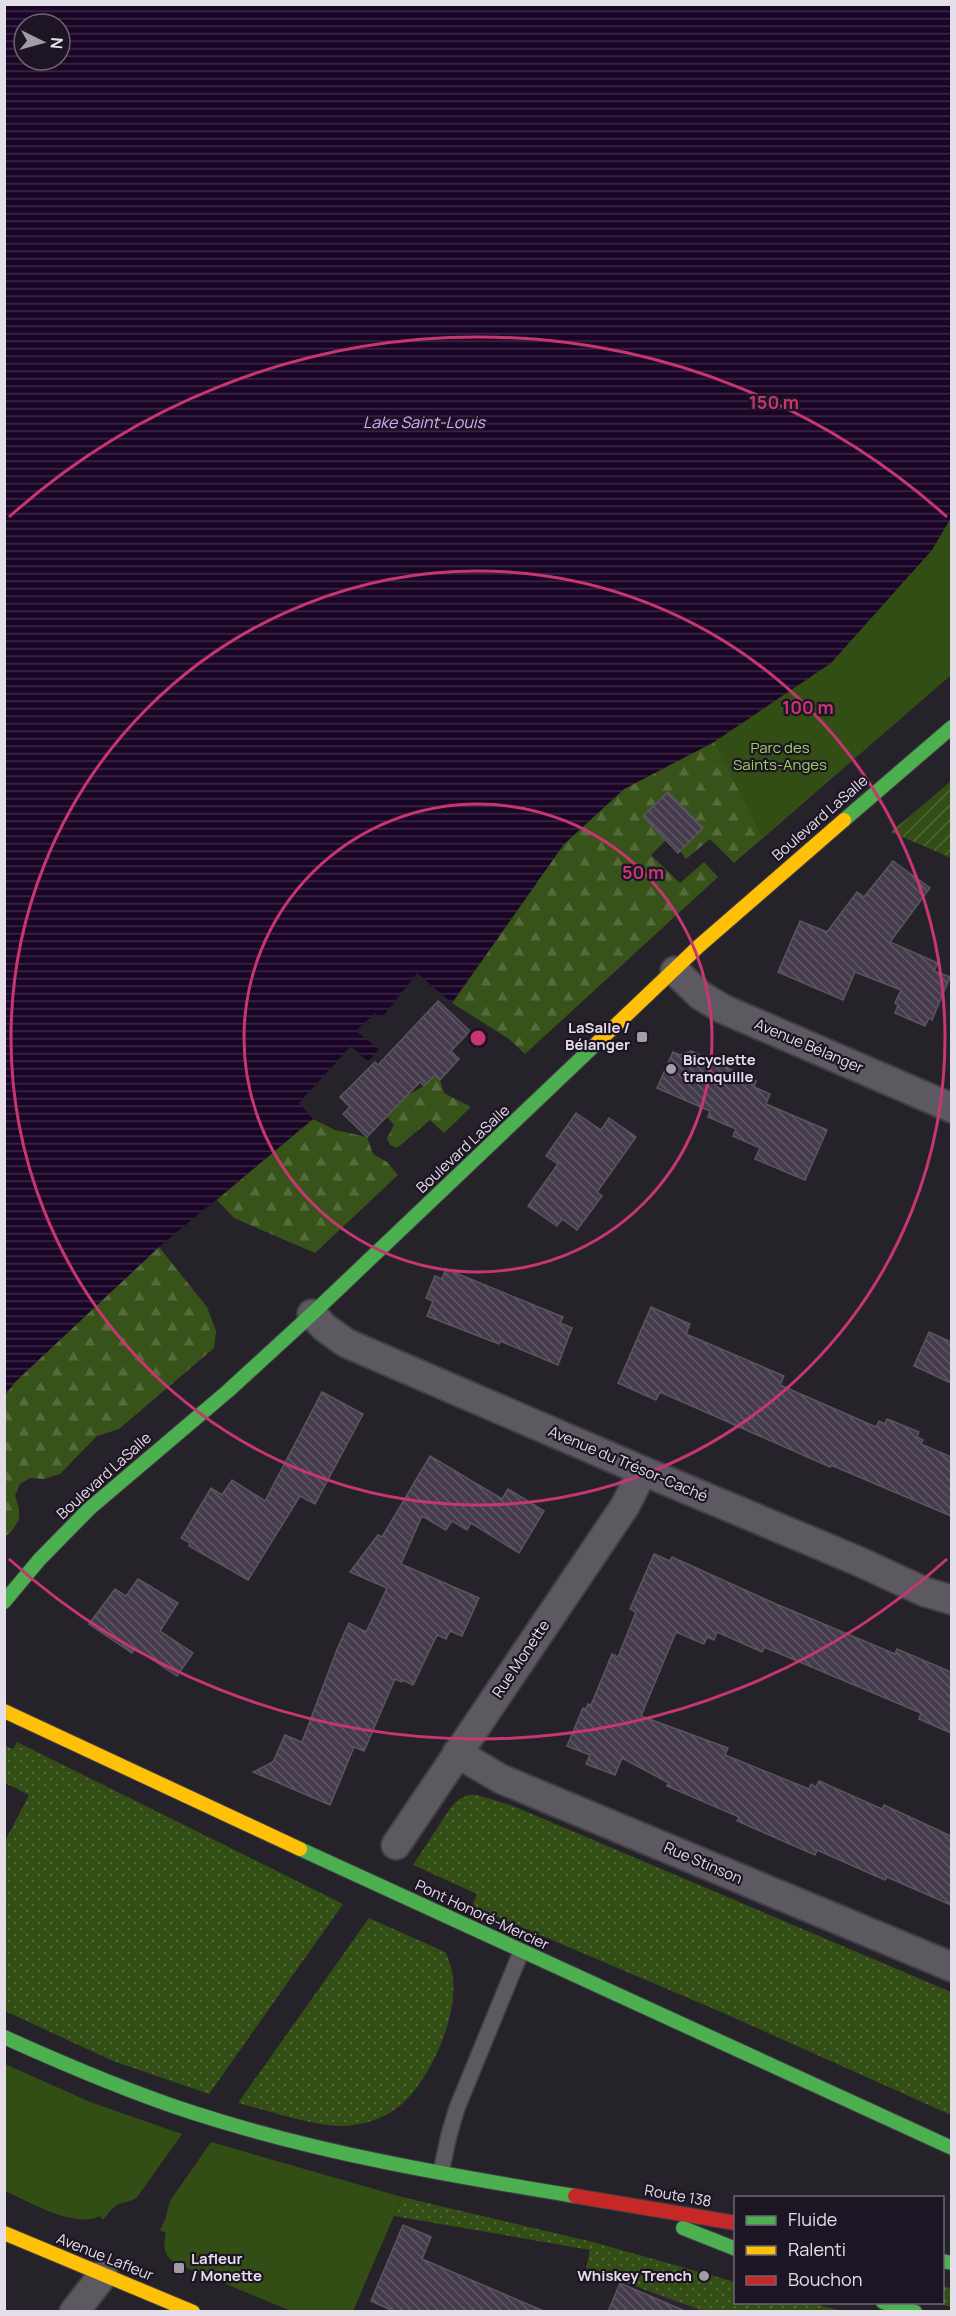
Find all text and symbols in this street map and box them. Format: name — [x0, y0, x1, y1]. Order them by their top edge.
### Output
north arrow — [12, 12, 72, 72]
text: N — [45, 37, 68, 50]
text: 150 m — [749, 390, 799, 414]
water label: Lake Saint-Louis — [363, 411, 486, 433]
text: 100 m — [782, 695, 834, 719]
park label: Parc des Saints-Anges — [733, 737, 827, 775]
street label: Boulevard LaSalle — [767, 770, 872, 865]
text: 50 m — [622, 860, 664, 884]
street label: Avenue Bélanger — [752, 1013, 867, 1078]
place label: LaSalle / Bélanger — [565, 1017, 630, 1055]
centre of rings — [468, 1028, 488, 1048]
marker: LaSalle / Bélanger — [635, 1030, 649, 1044]
place label: Bicyclette tranquille — [683, 1049, 756, 1087]
marker: Bicyclette tranquille — [664, 1062, 678, 1076]
street label: Boulevard LaSalle — [411, 1100, 514, 1198]
street label: Avenue du Trésor-Caché — [545, 1420, 711, 1507]
street label: Boulevard LaSalle — [52, 1427, 156, 1524]
street label: Rue Monette — [487, 1616, 554, 1702]
street label: Rue Stinson — [661, 1837, 746, 1889]
street label: Pont Honoré-Mercier — [412, 1874, 553, 1955]
street label: Route 138 — [643, 2179, 713, 2212]
legend — [734, 2196, 944, 2304]
text: Fluide — [788, 2207, 837, 2231]
street label: Avenue Lafleur — [54, 2228, 157, 2286]
text: Ralenti — [788, 2237, 846, 2261]
place label: Lafleur / Monette — [191, 2248, 262, 2286]
marker: Lafleur / Monette — [172, 2261, 186, 2275]
place label: Whiskey Trench — [577, 2265, 692, 2286]
text: Bouchon — [788, 2267, 862, 2291]
marker: Whiskey Trench — [697, 2269, 711, 2283]

